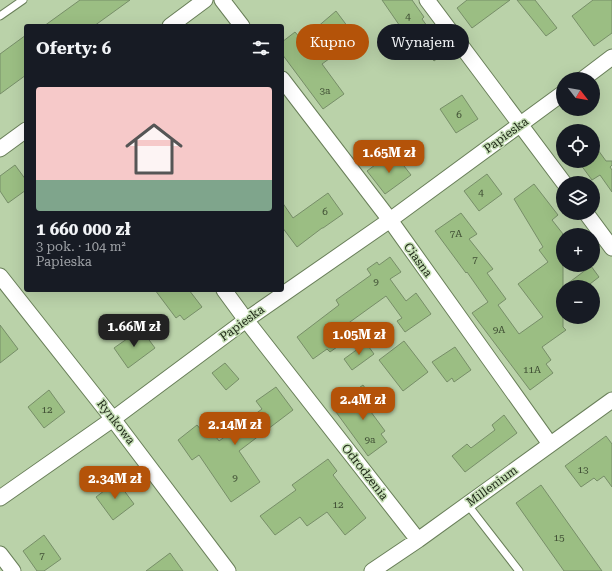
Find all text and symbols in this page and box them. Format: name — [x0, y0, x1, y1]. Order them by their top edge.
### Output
house number: 4 — [405, 11, 411, 22]
chip: Kupno — [296, 24, 369, 60]
chip: Wynajem — [377, 24, 469, 60]
icon: filters — [250, 37, 272, 59]
text: Oferty: 6 — [36, 38, 111, 58]
north arrow — [556, 72, 600, 116]
map controls — [556, 72, 600, 324]
house number: 3a — [319, 85, 331, 96]
house number: 6 — [456, 109, 462, 120]
icon: home — [118, 113, 190, 185]
street label: Papieska — [481, 114, 531, 156]
button: locate — [556, 124, 600, 168]
pin: 1.65M zł — [348, 140, 430, 174]
text: 1.65M zł — [362, 145, 416, 160]
button: layers — [556, 176, 600, 220]
house number: 4 — [478, 187, 484, 198]
house number: 6 — [322, 206, 328, 217]
text: 1 660 000 zł — [36, 219, 131, 239]
house number: 7A — [450, 228, 462, 239]
button: + — [556, 228, 600, 272]
text: 3 pok. · 104 m² — [36, 239, 126, 254]
street label: Ciasna — [401, 240, 435, 280]
text: Papieska — [36, 254, 92, 269]
house number: 7 — [472, 254, 478, 265]
house number: 9 — [373, 276, 379, 287]
button: − — [556, 280, 600, 324]
street label: Papieska — [217, 302, 267, 344]
pin: 1.66M zł — [93, 314, 175, 348]
text: 1.66M zł — [107, 319, 161, 334]
pin: 1.05M zł — [318, 322, 400, 356]
house number: 9A — [493, 324, 505, 335]
text: 1.05M zł — [332, 327, 386, 342]
house number: 11A — [523, 364, 541, 375]
pin: 2.4M zł — [326, 387, 400, 421]
text: 2.4M zł — [340, 392, 386, 407]
street label: Rynkowa — [94, 397, 138, 448]
house number: 12 — [41, 404, 53, 415]
pin: 2.14M zł — [194, 412, 276, 446]
text: 2.14M zł — [208, 417, 262, 432]
house number: 9a — [364, 434, 376, 445]
street label: Odrodzenia — [339, 441, 392, 503]
street label: Millenium — [464, 463, 520, 509]
house number: 13 — [577, 464, 589, 475]
pin: 2.34M zł — [74, 466, 156, 500]
text: 2.34M zł — [88, 471, 142, 486]
house number: 9 — [232, 472, 238, 483]
house number: 12 — [332, 499, 344, 510]
house number: 15 — [553, 532, 565, 543]
house number: 7 — [39, 550, 45, 561]

